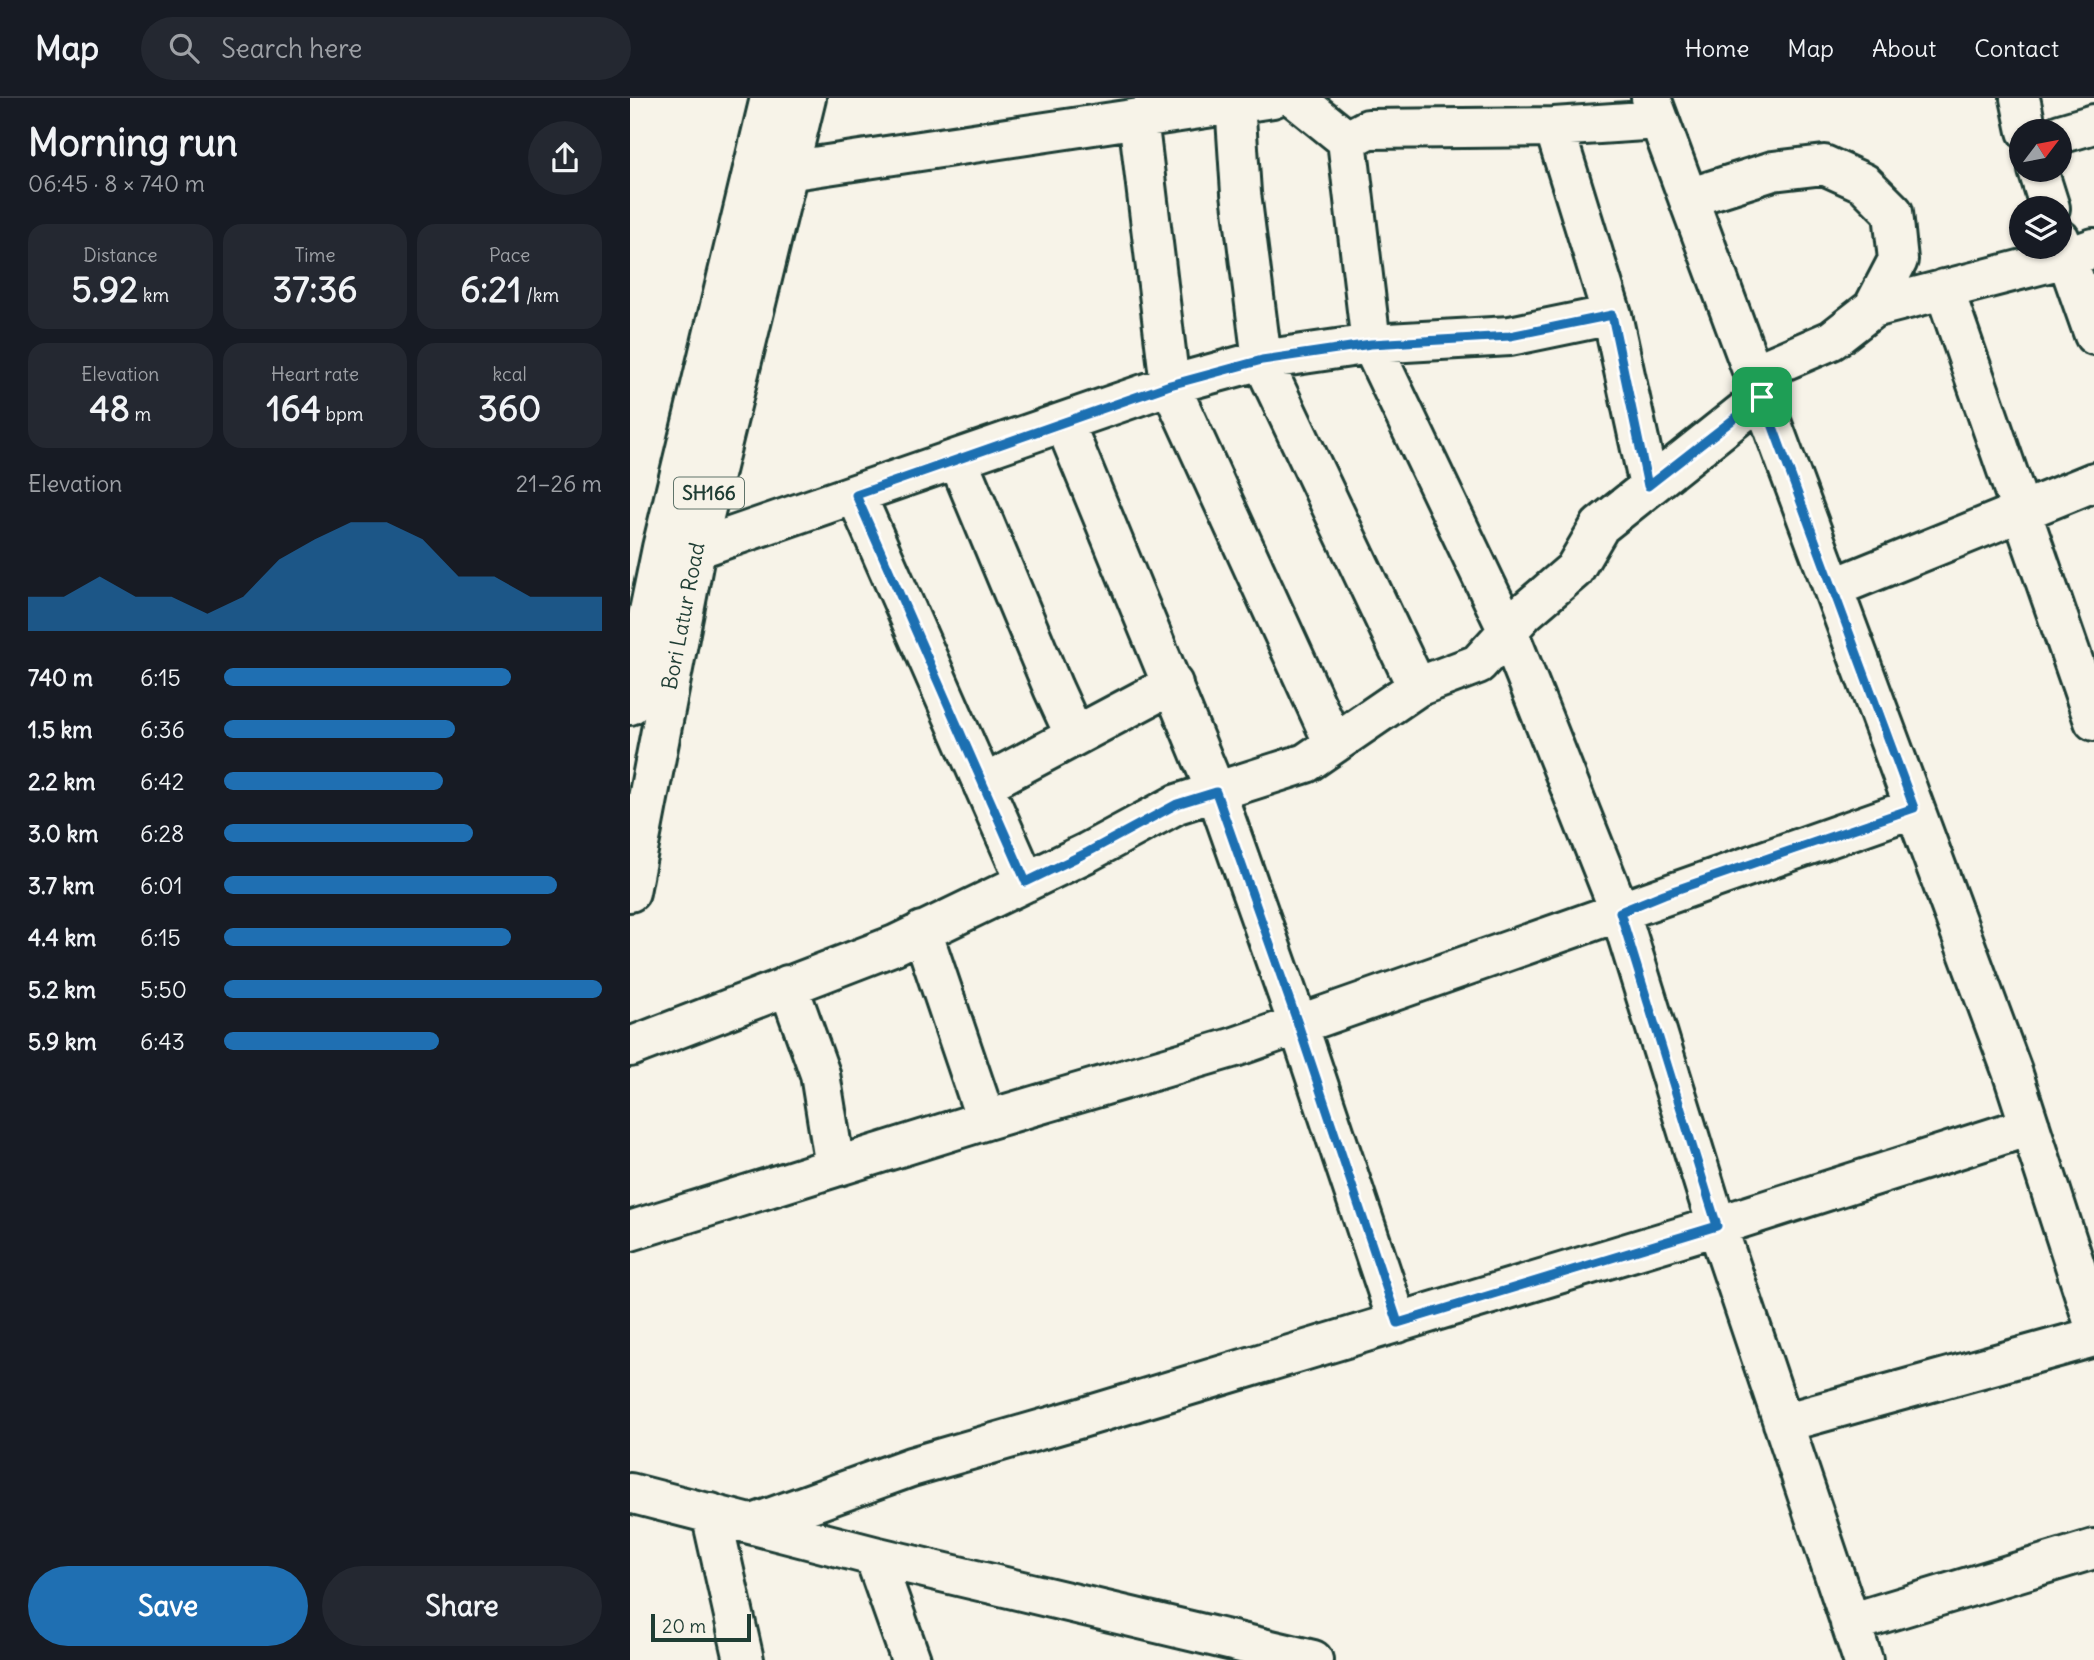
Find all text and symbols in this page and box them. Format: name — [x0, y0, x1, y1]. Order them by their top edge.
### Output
search box — [141, 17, 631, 80]
text: Map — [35, 27, 99, 69]
icon: search — [165, 29, 203, 67]
text: Search here — [221, 32, 362, 65]
text: Home — [1685, 33, 1749, 63]
text: Map — [1787, 33, 1834, 63]
text: About — [1872, 33, 1936, 63]
text: Contact — [1974, 33, 2059, 63]
text: Morning run — [28, 119, 238, 166]
north arrow — [2009, 119, 2072, 182]
map controls — [2009, 119, 2072, 259]
button: share — [528, 121, 602, 195]
text: 06:45 · 8 × 740 m — [28, 169, 205, 198]
button: layers — [2009, 196, 2072, 259]
text: Distance — [83, 243, 157, 267]
text: Time — [294, 243, 336, 267]
text: Pace — [489, 243, 530, 267]
text: 5.92 — [72, 267, 138, 311]
text: 37:36 — [272, 267, 358, 311]
text: 6:21 — [460, 267, 521, 311]
text: km — [138, 283, 169, 307]
text: /km — [521, 283, 559, 307]
text: Elevation — [81, 362, 159, 386]
text: Heart rate — [271, 362, 359, 386]
text: kcal — [493, 362, 527, 386]
pin — [1732, 367, 1792, 427]
icon: arrive — [1743, 378, 1781, 416]
text: 48 — [90, 386, 130, 430]
text: 164 — [267, 386, 321, 430]
text: 360 — [478, 386, 541, 430]
text: m — [130, 402, 151, 426]
text: bpm — [321, 402, 363, 426]
text: Elevation — [28, 469, 122, 498]
text: 21–26 m — [516, 469, 602, 498]
road number: SH166 — [674, 478, 744, 508]
street label: Bori Latur Road — [656, 540, 710, 692]
text: 740 m — [28, 663, 93, 692]
text: 6:15 — [140, 663, 181, 692]
text: 1.5 km — [28, 715, 93, 744]
text: 6:36 — [140, 715, 185, 744]
text: 2.2 km — [28, 767, 95, 796]
text: 6:42 — [140, 767, 184, 796]
text: 3.0 km — [28, 819, 98, 848]
text: 6:28 — [140, 819, 184, 848]
text: 3.7 km — [28, 871, 94, 900]
text: 6:01 — [140, 871, 183, 900]
text: 4.4 km — [28, 923, 96, 952]
text: 6:15 — [140, 923, 181, 952]
text: 5.2 km — [28, 975, 96, 1004]
text: 5:50 — [140, 975, 187, 1004]
text: 5.9 km — [28, 1027, 97, 1056]
text: 6:43 — [140, 1027, 185, 1056]
button: Save — [28, 1566, 308, 1646]
button: Share — [322, 1566, 602, 1646]
scale bar — [651, 1611, 751, 1643]
text: 20 m — [662, 1614, 706, 1638]

